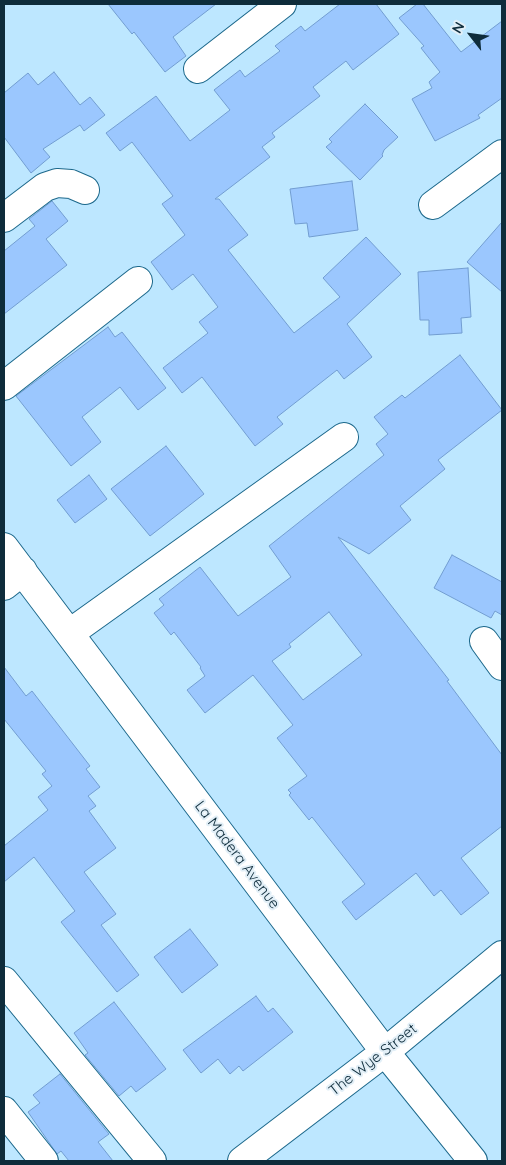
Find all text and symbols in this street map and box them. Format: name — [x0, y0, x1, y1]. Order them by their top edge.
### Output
north arrow — [446, 10, 496, 60]
text: N — [448, 19, 468, 36]
street label: La Madera Avenue — [191, 798, 283, 912]
street label: The Wye Street — [325, 1020, 421, 1100]

